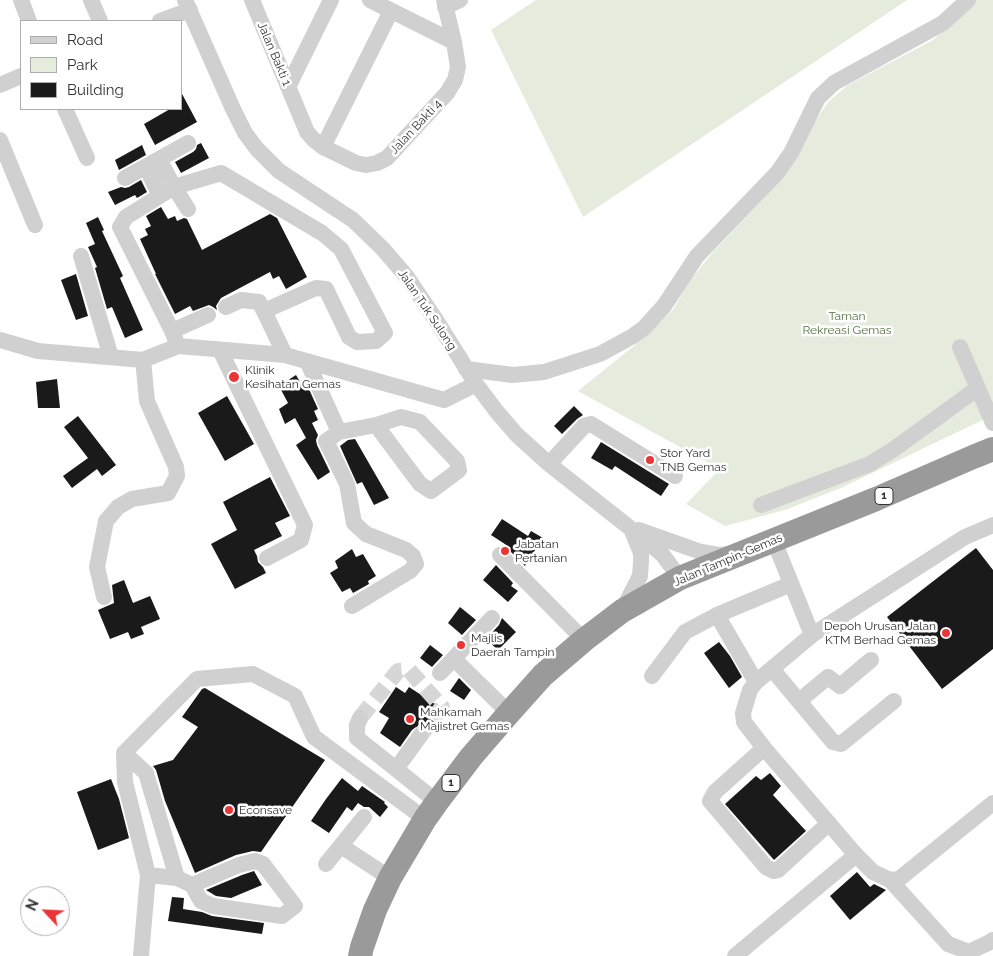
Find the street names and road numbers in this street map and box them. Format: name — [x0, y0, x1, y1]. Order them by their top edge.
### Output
street label: Jalan Bakti 1 — [254, 20, 294, 88]
street label: Jalan Bakti 4 — [387, 97, 445, 157]
street label: Jalan Tuk Sulong — [395, 267, 459, 353]
road number: 1 — [875, 488, 893, 504]
street label: Jalan Tampin-Gemas — [671, 531, 785, 589]
road number: 1 — [442, 774, 460, 791]

